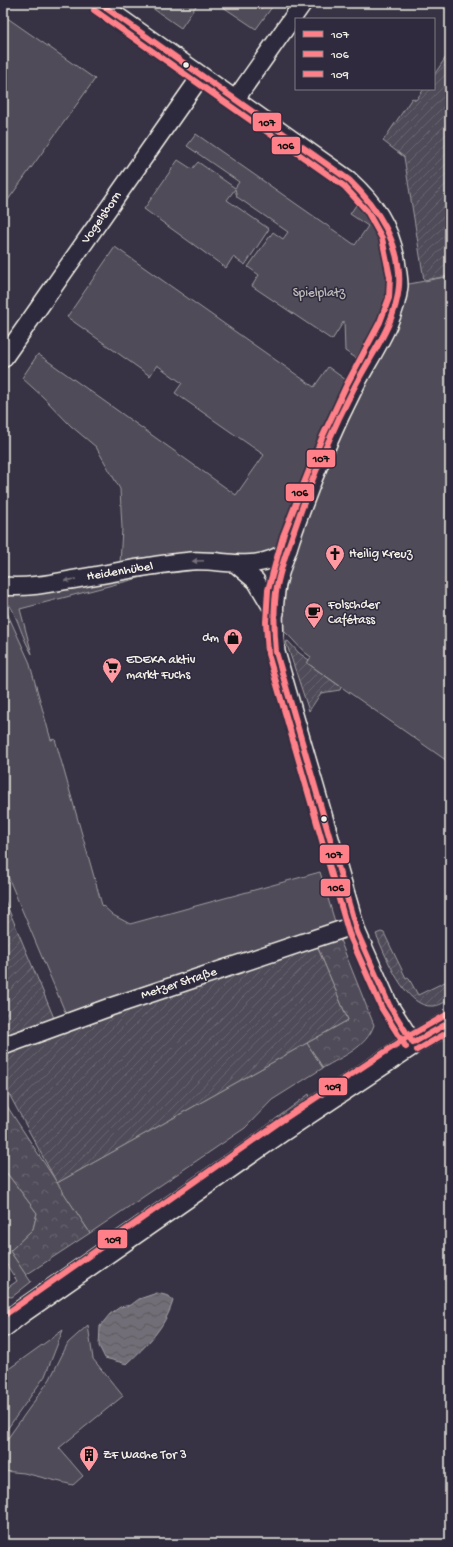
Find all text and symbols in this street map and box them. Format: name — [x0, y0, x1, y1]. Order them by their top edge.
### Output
legend — [295, 18, 435, 90]
text: 107 — [330, 29, 350, 43]
text: 106 — [330, 49, 350, 63]
unlabelled marker — [181, 60, 191, 70]
text: 109 — [330, 69, 349, 83]
line badge: 107 — [252, 112, 282, 132]
text: 107 — [258, 118, 276, 130]
line badge: 106 — [271, 136, 301, 155]
text: 106 — [277, 141, 295, 153]
street label: Vogelsborn — [78, 188, 126, 248]
park label: Spielplatz — [293, 286, 346, 301]
line badge: 107 — [306, 449, 336, 468]
text: 107 — [312, 454, 330, 466]
line badge: 106 — [285, 483, 315, 502]
text: 106 — [291, 488, 309, 500]
church icon: Heilig Kreuz — [324, 543, 346, 571]
place label: Heilig Kreuz — [349, 547, 414, 562]
one-way arrow — [191, 558, 204, 564]
street label: Heidenhübel — [86, 559, 154, 585]
one-way arrow — [64, 577, 76, 583]
place label: Folschder Cafétass — [327, 598, 381, 628]
cafe icon: Folschder Cafétass — [303, 601, 325, 629]
shop icon: dm — [222, 627, 244, 655]
place label: dm — [202, 631, 219, 646]
place label: EDEKA aktiv markt Fuchs — [126, 653, 196, 683]
supermarket icon: EDEKA aktiv markt Fuchs — [101, 656, 123, 684]
unlabelled marker — [319, 814, 329, 824]
line badge: 107 — [319, 844, 350, 864]
text: 107 — [325, 850, 343, 862]
line badge: 106 — [320, 878, 351, 897]
text: 106 — [327, 883, 345, 895]
street label: Metzer Straße — [139, 965, 219, 1003]
line badge: 109 — [318, 1077, 348, 1096]
text: 109 — [324, 1082, 342, 1094]
line badge: 109 — [97, 1229, 128, 1249]
text: 109 — [104, 1235, 122, 1247]
building icon: ZF Wache Tor 3 — [78, 1444, 100, 1472]
place label: ZF Wache Tor 3 — [103, 1448, 187, 1463]

